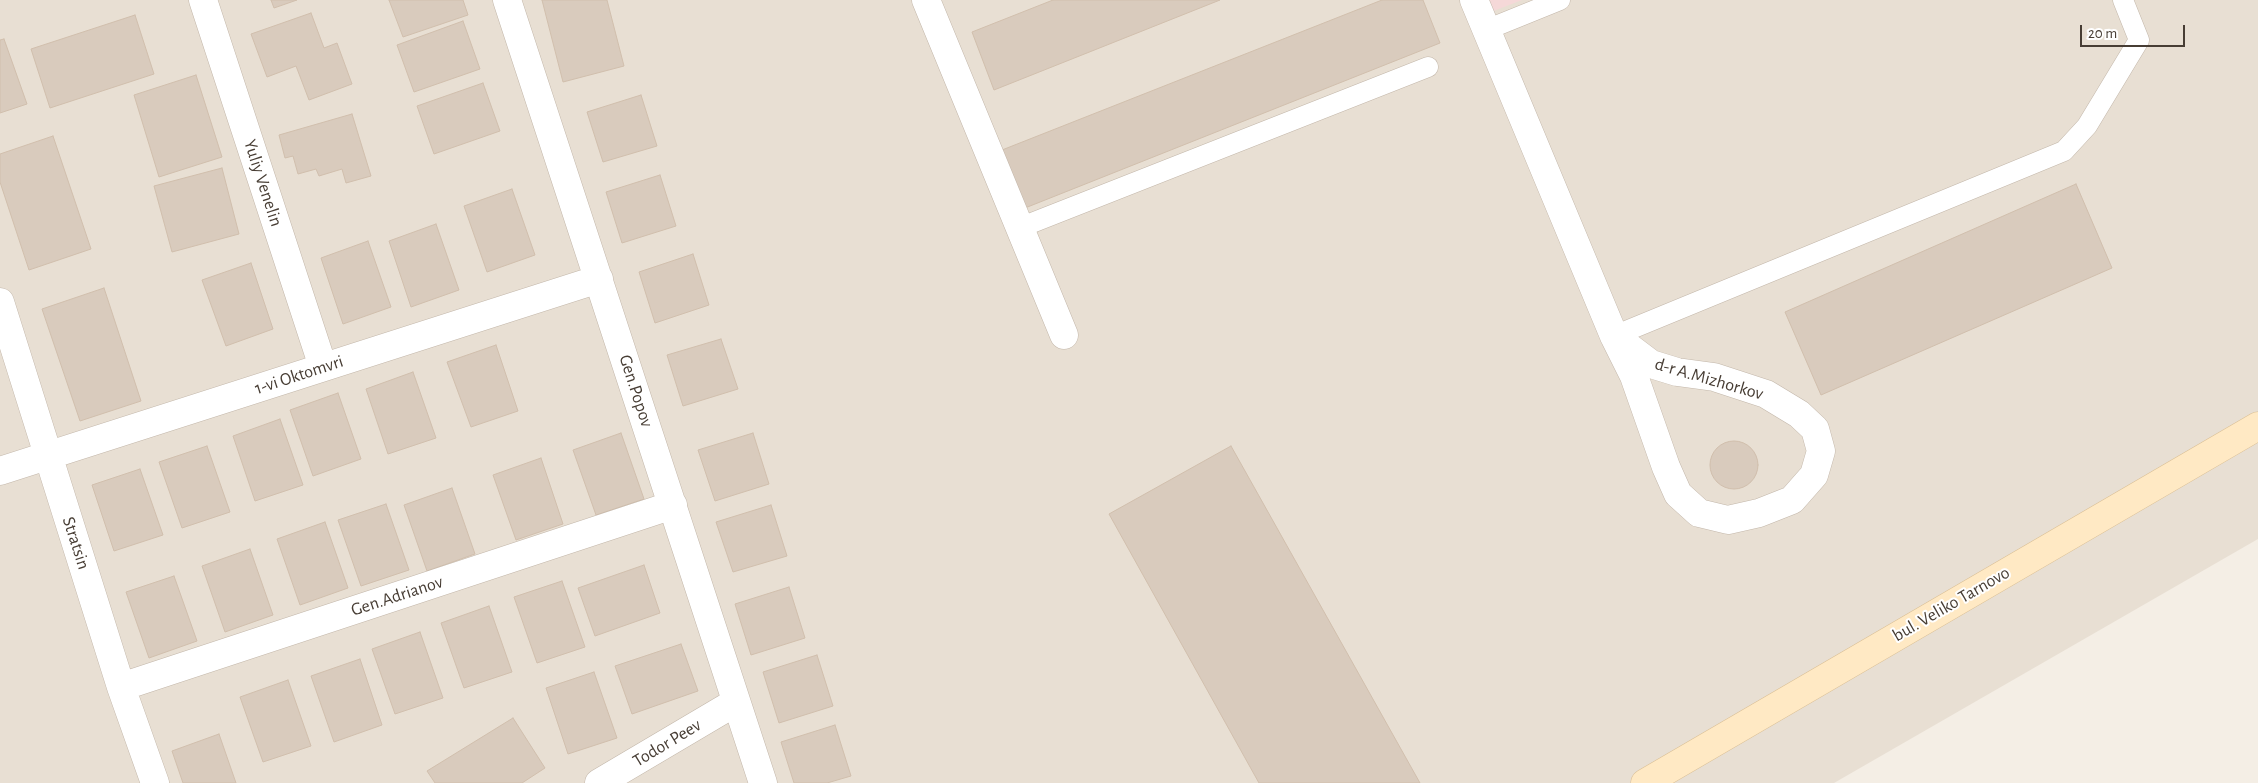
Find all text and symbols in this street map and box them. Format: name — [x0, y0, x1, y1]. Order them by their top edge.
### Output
scale bar — [2083, 15, 2188, 47]
text: 20 m — [2088, 26, 2117, 41]
street label: Yuliy Venelin — [239, 137, 287, 229]
street label: 1-vi Oktomvri — [252, 351, 346, 399]
street label: Gen.Popov — [614, 352, 658, 430]
street label: d-r A.Mizhorkov — [1652, 353, 1766, 405]
street label: Stratsin — [57, 514, 95, 572]
street label: bul. Veliko Tarnovo — [1889, 562, 2013, 646]
street label: Gen.Adrianov — [348, 571, 446, 621]
street label: Todor Peev — [629, 714, 705, 772]

